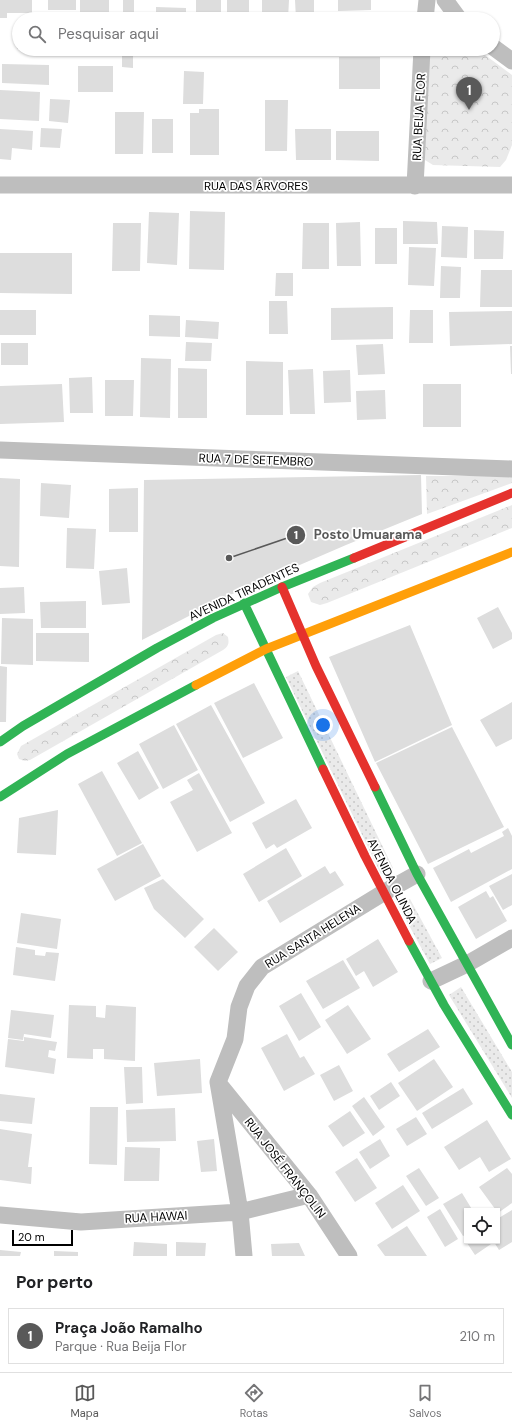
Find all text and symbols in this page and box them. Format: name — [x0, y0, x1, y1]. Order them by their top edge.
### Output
search box — [12, 12, 500, 56]
icon: search — [26, 23, 48, 45]
text: Pesquisar aqui — [58, 24, 159, 44]
street label: RUA BEIJA FLOR — [409, 73, 429, 161]
pin: 1 — [456, 77, 482, 110]
street label: RUA DAS ÁRVORES — [204, 178, 308, 194]
street label: RUA 7 DE SETEMBRO — [198, 450, 314, 470]
callout: Posto Umuarama — [286, 522, 431, 547]
text: Posto Umuarama — [314, 526, 422, 543]
text: 1 — [294, 527, 298, 543]
street label: AVENIDA TIRADENTES — [186, 559, 302, 625]
your location — [313, 715, 333, 735]
street label: AVENIDA OLINDA — [364, 836, 420, 926]
street label: RUA SANTA HELENA — [262, 900, 364, 972]
street label: RUA JOSÉ FRANÇOLIN — [241, 1115, 329, 1221]
street label: RUA HAWAI — [124, 1207, 188, 1227]
map controls — [464, 1208, 500, 1244]
button: locate — [464, 1208, 500, 1244]
scale bar — [12, 1228, 73, 1247]
text: 20 m — [18, 1230, 44, 1244]
text: Por perto — [16, 1271, 93, 1293]
text: Praça João Ramalho — [55, 1318, 203, 1338]
text: 1 — [28, 1328, 32, 1345]
text: 210 m — [460, 1328, 495, 1345]
text: Parque · Rua Beija Flor — [55, 1338, 186, 1355]
tab: Mapa — [71, 1382, 99, 1420]
tab: Rotas — [240, 1382, 268, 1420]
tab: Salvos — [409, 1382, 441, 1420]

